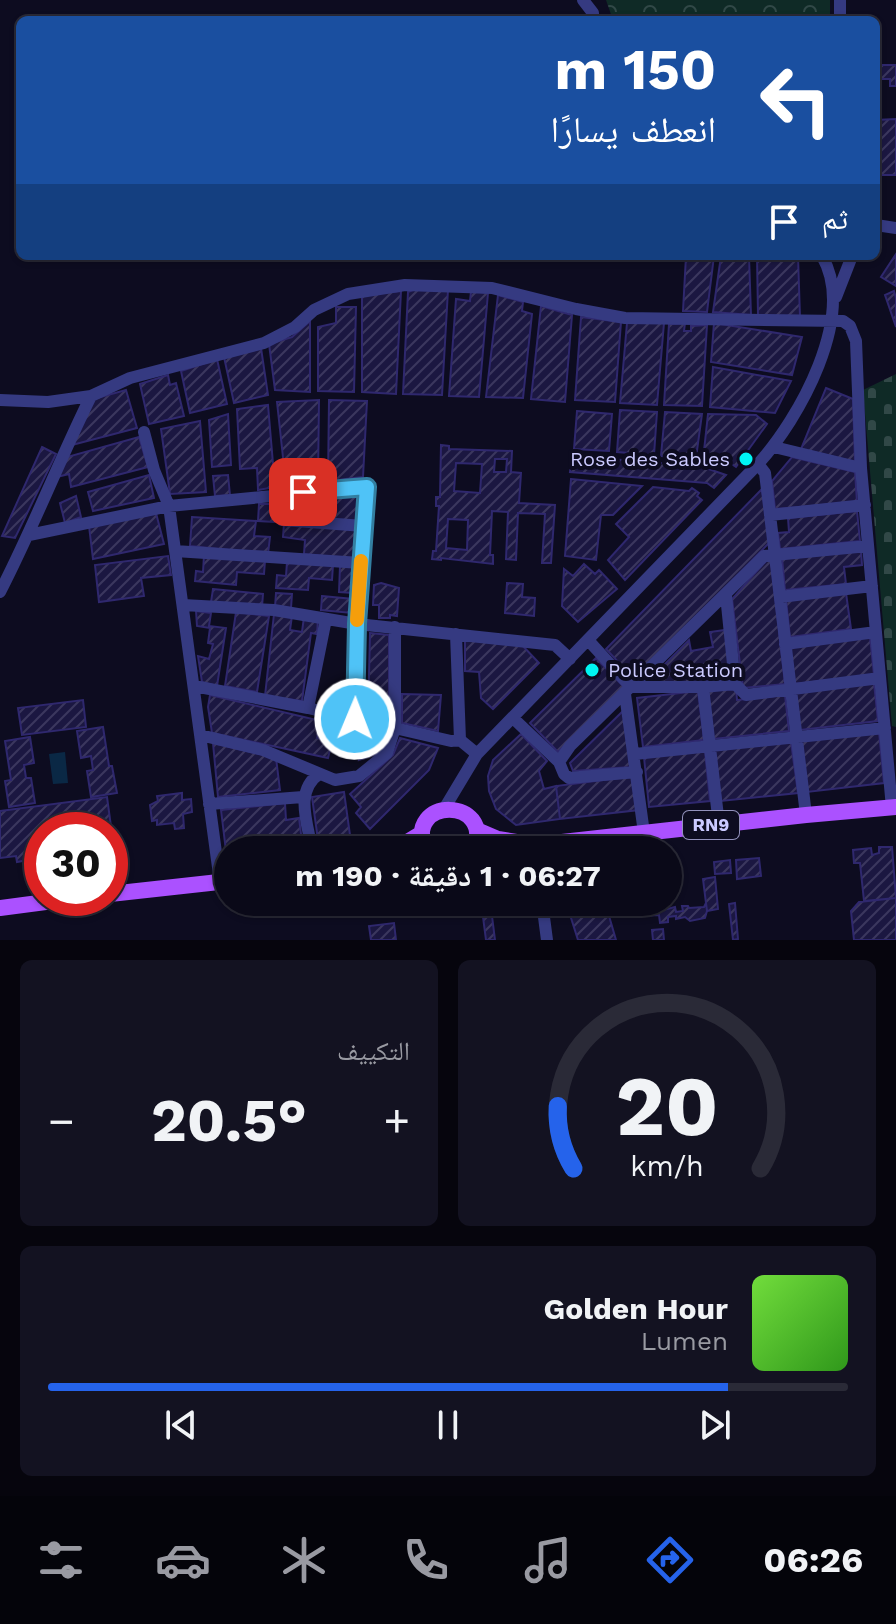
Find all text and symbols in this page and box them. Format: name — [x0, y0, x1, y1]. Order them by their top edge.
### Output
text: 150 m — [554, 37, 716, 103]
icon: left — [744, 48, 848, 152]
text: انعطف يسارًا — [551, 109, 716, 151]
icon: arrive — [762, 200, 806, 244]
text: ثم — [822, 201, 848, 236]
place label: Rose des Sables — [570, 447, 730, 471]
marker: Rose des Sables — [737, 450, 755, 468]
pin — [269, 458, 337, 526]
icon: arrive — [281, 470, 325, 514]
place label: Police Station — [608, 658, 743, 682]
marker: Police Station — [583, 661, 601, 679]
position arrow — [313, 677, 397, 761]
road number: RN9 — [683, 811, 739, 839]
speed limit sign: 30 — [24, 812, 128, 916]
text: 06:27 · 1 دقيقة · 190 m — [295, 858, 601, 893]
text: التكييف — [337, 1036, 410, 1066]
text: 20 — [615, 1058, 719, 1155]
text: 20.5° — [151, 1085, 307, 1156]
text: − — [48, 1095, 75, 1147]
text: + — [383, 1095, 410, 1147]
text: km/h — [630, 1149, 704, 1183]
text: Golden Hour — [544, 1291, 728, 1326]
text: Lumen — [641, 1326, 728, 1356]
icon: previous — [159, 1403, 203, 1447]
icon: pause — [426, 1403, 470, 1447]
icon: next — [693, 1403, 737, 1447]
icon: filters — [33, 1532, 89, 1588]
icon: car — [155, 1532, 211, 1588]
icon: climate — [276, 1532, 332, 1588]
icon: phone — [398, 1532, 454, 1588]
icon: music — [520, 1532, 576, 1588]
icon: directions — [642, 1532, 698, 1588]
text: 06:26 — [763, 1539, 863, 1581]

